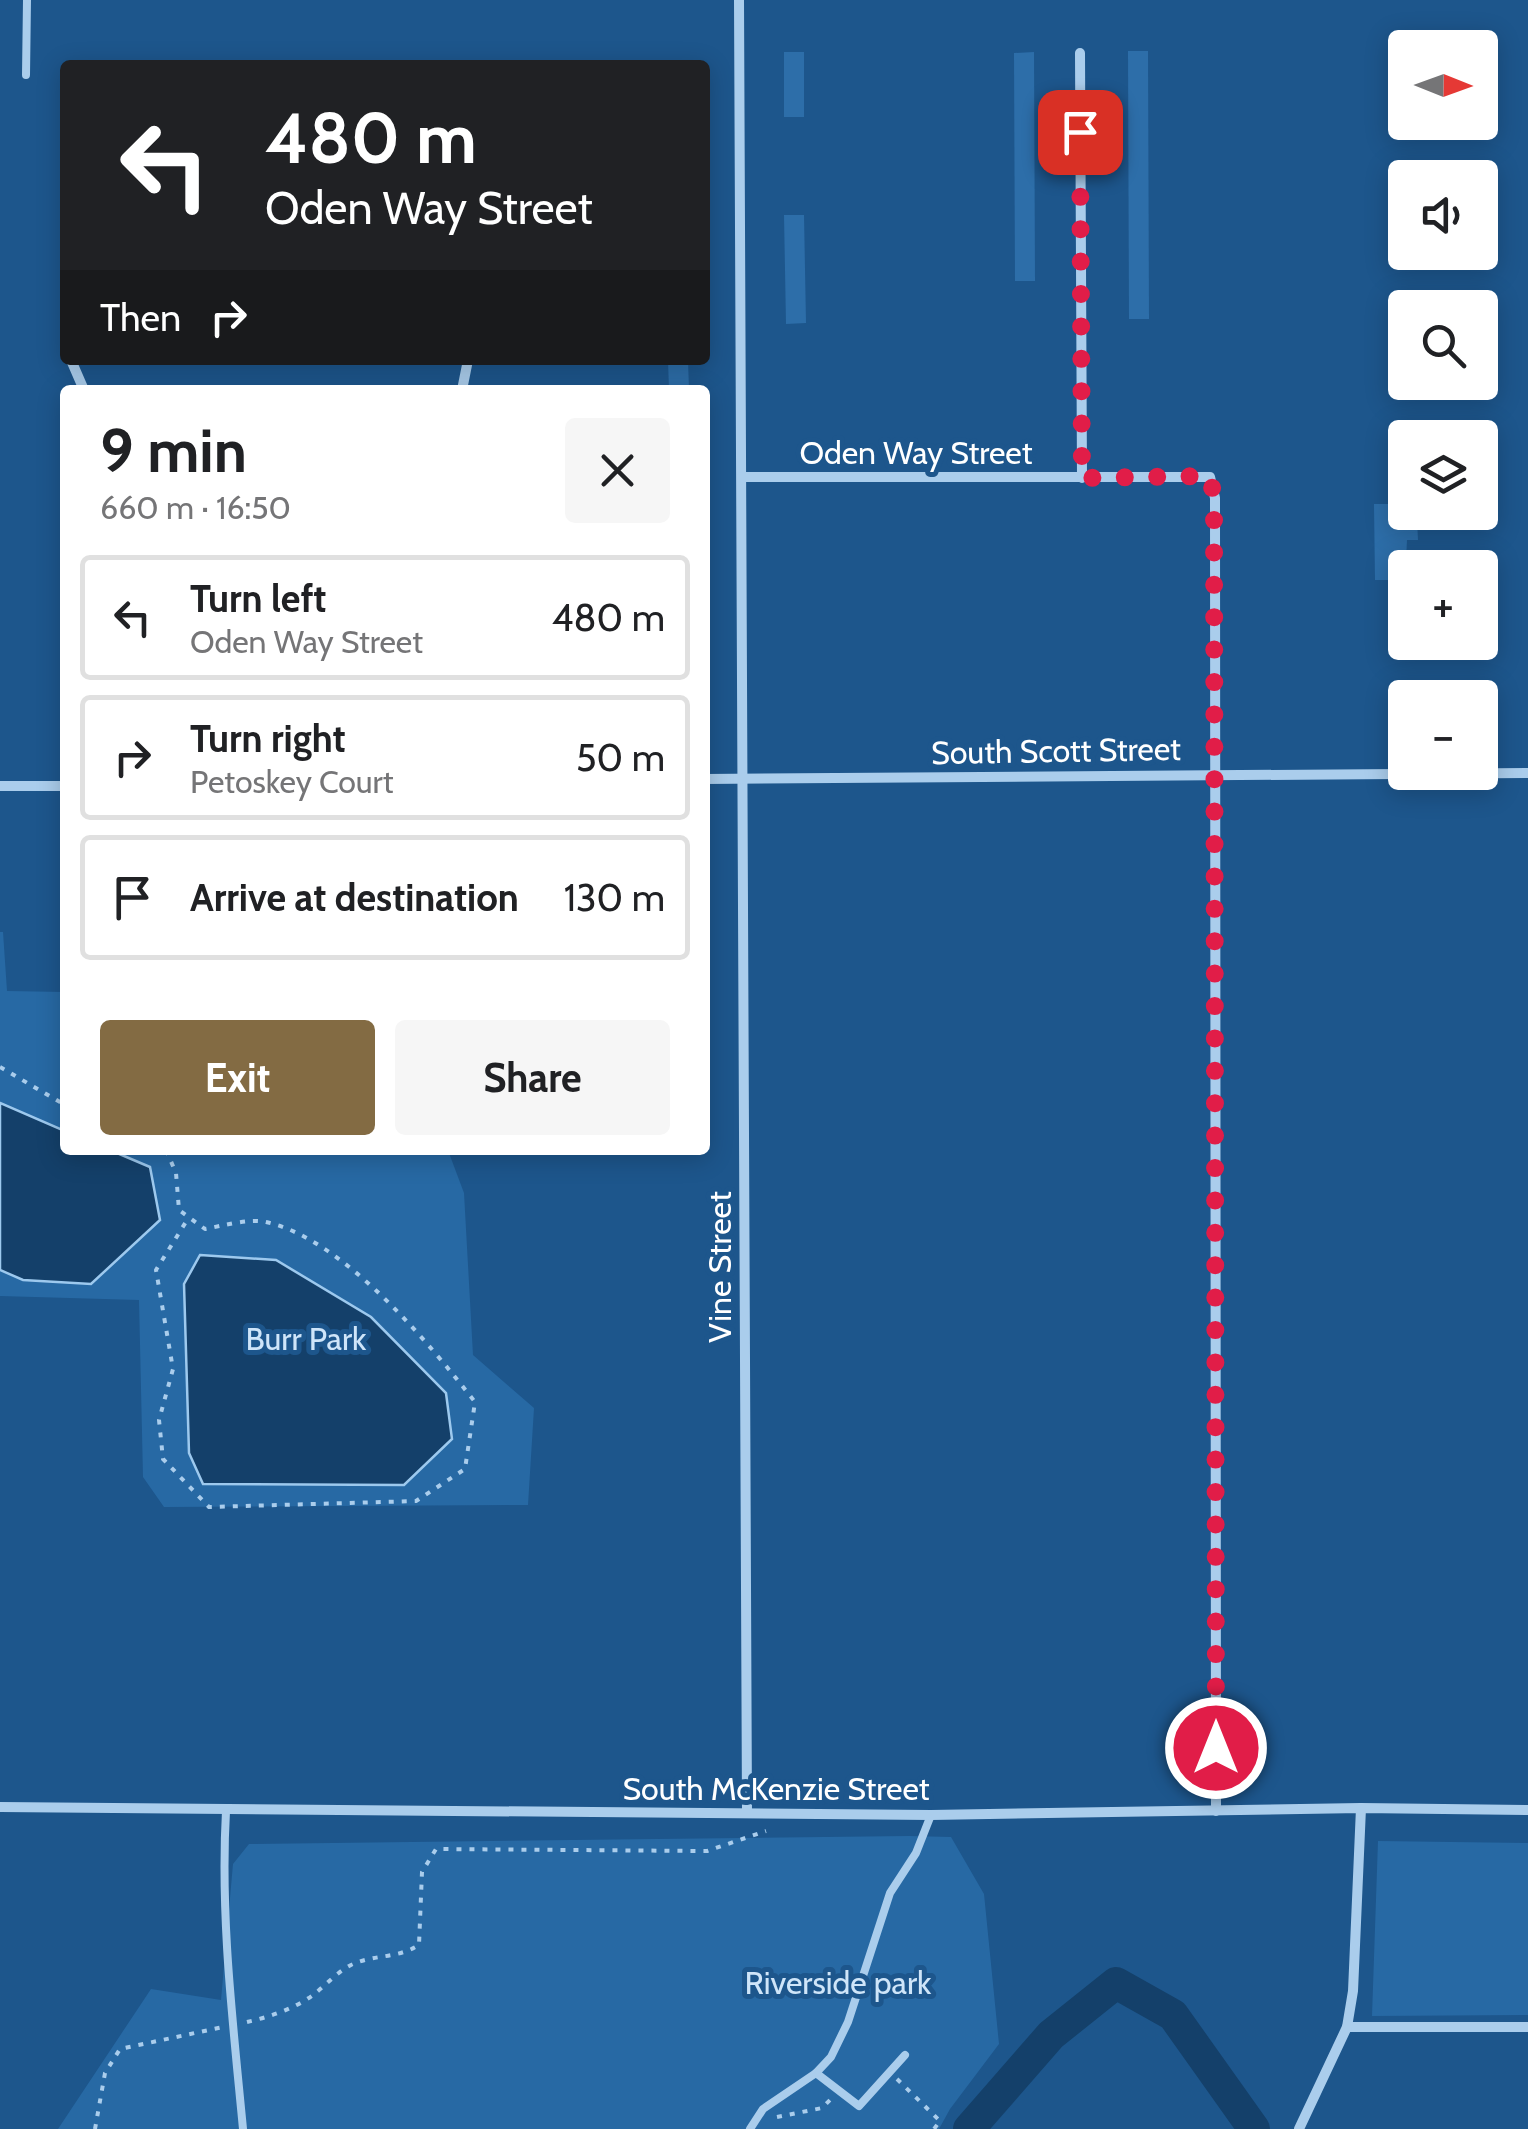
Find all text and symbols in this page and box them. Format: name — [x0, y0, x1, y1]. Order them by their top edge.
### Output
north arrow — [1388, 30, 1498, 140]
map controls — [1388, 30, 1498, 790]
pin — [1038, 90, 1123, 175]
text: 480 m — [265, 95, 477, 181]
icon: left — [100, 100, 230, 230]
icon: arrive — [1053, 105, 1108, 160]
button: sound — [1388, 160, 1498, 270]
text: Oden Way Street — [265, 181, 593, 235]
icon: right — [201, 290, 256, 345]
button: search — [1388, 290, 1498, 400]
text: Then — [100, 294, 181, 341]
text: 9 min — [100, 414, 247, 487]
button: close — [565, 418, 670, 523]
button: layers — [1388, 420, 1498, 530]
street label: Oden Way Street — [800, 433, 1033, 472]
text: 660 m · 16:50 — [100, 488, 291, 527]
button: + — [1388, 550, 1498, 660]
text: Turn left — [190, 575, 326, 622]
icon: left — [105, 590, 160, 645]
text: 480 m — [552, 594, 665, 641]
text: Oden Way Street — [190, 622, 423, 661]
button: − — [1388, 680, 1498, 790]
text: Turn right — [190, 715, 346, 762]
street label: South Scott Street — [931, 729, 1181, 772]
icon: right — [105, 730, 160, 785]
text: 50 m — [576, 734, 665, 781]
text: Petoskey Court — [190, 762, 394, 801]
icon: arrive — [105, 870, 160, 925]
text: Arrive at destination — [190, 874, 519, 921]
text: 130 m — [564, 874, 665, 921]
button: Exit — [100, 1020, 375, 1135]
button: Share — [395, 1020, 670, 1135]
street label: Vine Street — [700, 1191, 739, 1343]
park label: Burr Park — [246, 1319, 367, 1358]
position arrow — [1164, 1696, 1268, 1800]
street label: South McKenzie Street — [622, 1769, 930, 1808]
park label: Riverside park — [745, 1963, 932, 2002]

